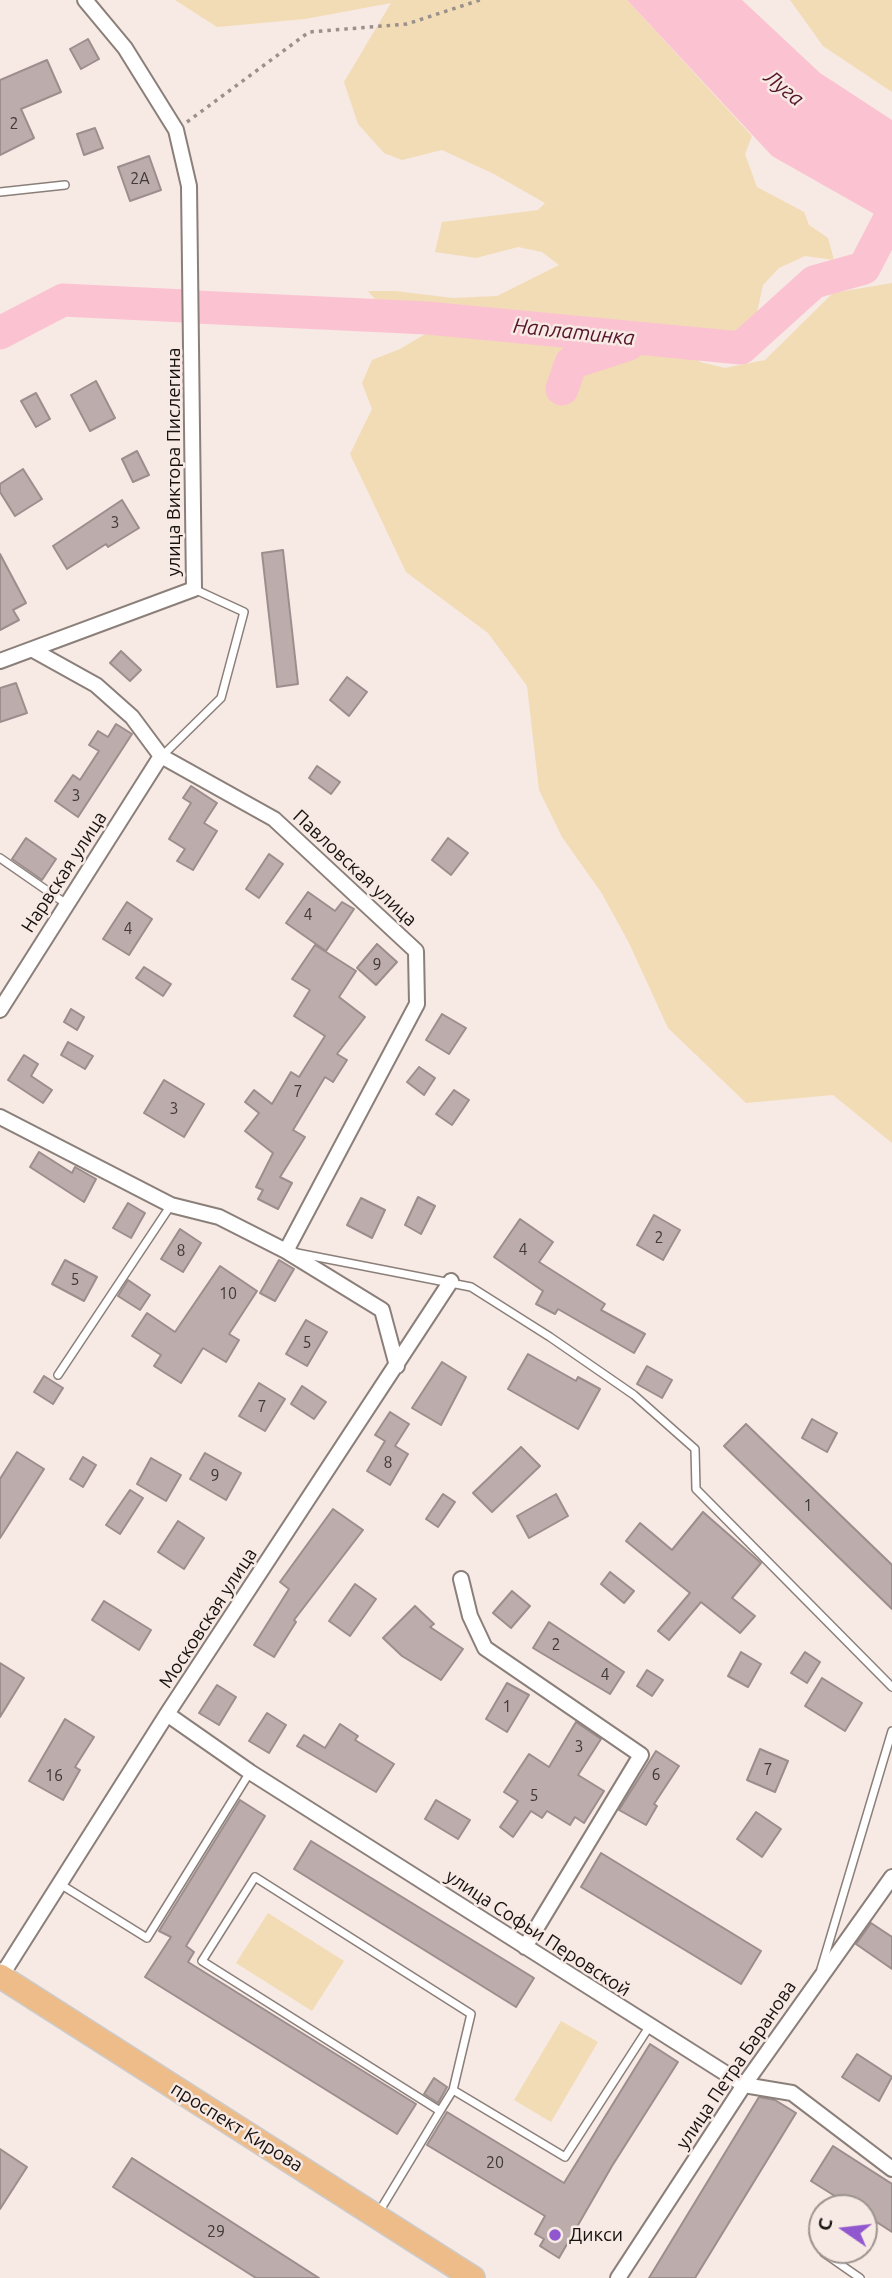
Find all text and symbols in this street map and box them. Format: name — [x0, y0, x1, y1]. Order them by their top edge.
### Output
water label: Луга — [759, 65, 809, 111]
house number: 2 — [9, 114, 19, 134]
house number: 2А — [130, 169, 150, 189]
water label: Наплатинка — [512, 313, 636, 351]
street label: улица Виктора Пислегина — [163, 347, 185, 577]
house number: 3 — [110, 513, 120, 533]
house number: 3 — [71, 786, 81, 806]
street label: Павловская улица — [288, 805, 422, 931]
street label: Нарвская улица — [16, 807, 112, 937]
house number: 4 — [303, 905, 313, 925]
house number: 4 — [123, 919, 133, 939]
house number: 9 — [372, 955, 382, 975]
house number: 7 — [293, 1082, 303, 1102]
house number: 3 — [169, 1099, 179, 1119]
house number: 2 — [654, 1228, 664, 1248]
house number: 4 — [518, 1240, 528, 1260]
house number: 8 — [176, 1241, 186, 1261]
house number: 5 — [70, 1270, 80, 1290]
house number: 10 — [219, 1284, 237, 1304]
house number: 5 — [302, 1333, 312, 1353]
house number: 7 — [257, 1397, 267, 1417]
house number: 8 — [383, 1453, 393, 1473]
house number: 9 — [210, 1466, 220, 1486]
house number: 1 — [803, 1496, 813, 1516]
street label: Московская улица — [154, 1544, 262, 1692]
house number: 2 — [551, 1635, 561, 1655]
house number: 4 — [600, 1665, 610, 1685]
house number: 1 — [502, 1697, 512, 1717]
house number: 3 — [574, 1737, 584, 1757]
house number: 7 — [763, 1760, 773, 1780]
house number: 6 — [651, 1765, 661, 1785]
house number: 16 — [45, 1766, 63, 1786]
house number: 5 — [529, 1786, 539, 1806]
street label: улица Софьи Перовской — [441, 1865, 635, 2001]
street label: улица Петра Баранова — [671, 1976, 801, 2154]
street label: проспект Кирова — [167, 2077, 307, 2177]
house number: 20 — [486, 2153, 504, 2173]
north arrow — [808, 2194, 878, 2264]
text: С — [812, 2216, 837, 2233]
house number: 29 — [207, 2222, 225, 2242]
place label: Дикси — [569, 2224, 623, 2246]
marker: Дикси — [547, 2227, 563, 2243]

